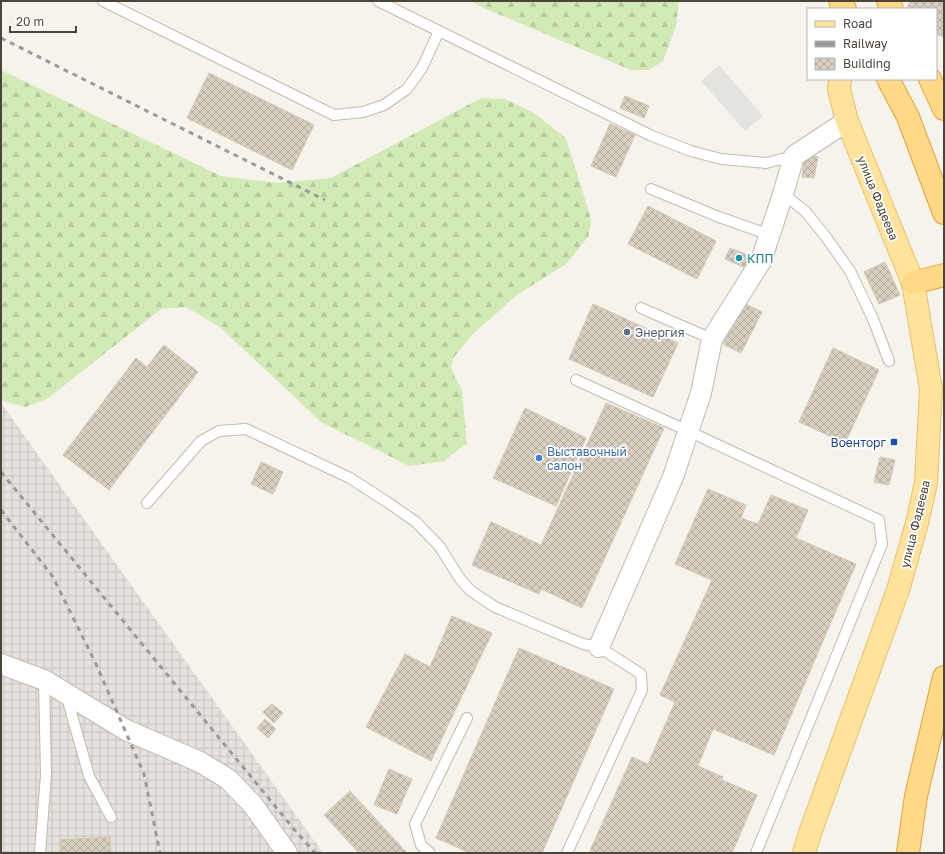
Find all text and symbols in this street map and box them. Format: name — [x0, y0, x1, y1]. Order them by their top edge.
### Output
scale bar — [10, 8, 76, 34]
legend — [807, 8, 937, 80]
text: 20 m — [16, 14, 44, 29]
text: Road — [843, 16, 872, 31]
text: Railway — [843, 36, 888, 51]
text: Building — [843, 56, 891, 71]
street label: улица Фадеева — [854, 153, 902, 243]
place label: КПП — [747, 251, 773, 266]
marker: КПП — [734, 253, 744, 263]
place label: Энергия — [635, 325, 685, 340]
marker: Энергия — [622, 327, 632, 337]
place label: Военторг — [831, 435, 886, 450]
marker: Военторг — [889, 437, 899, 447]
place label: Выставочный салон — [547, 444, 627, 473]
marker: Выставочный салон — [534, 453, 544, 463]
street label: улица Фадеева — [897, 479, 933, 569]

